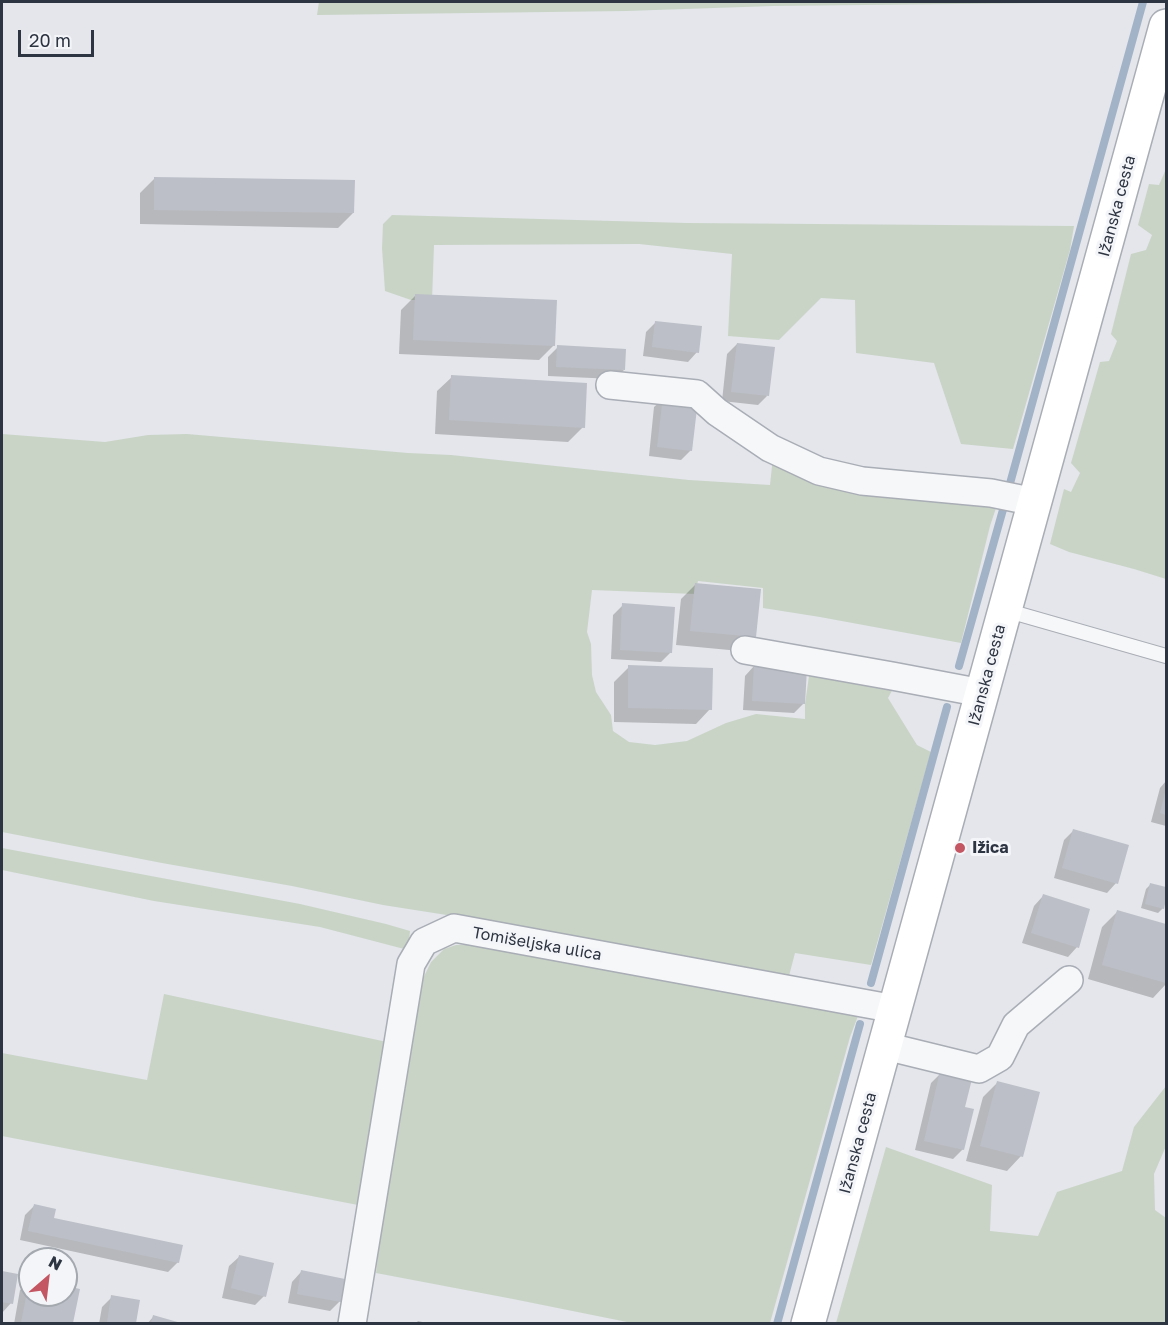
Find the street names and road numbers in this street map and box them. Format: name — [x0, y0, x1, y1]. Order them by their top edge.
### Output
street label: Ižanska cesta — [1094, 153, 1140, 259]
street label: Ižanska cesta — [964, 622, 1010, 728]
street label: Tomišeljska ulica — [471, 923, 603, 965]
street label: Ižanska cesta — [835, 1090, 881, 1196]

